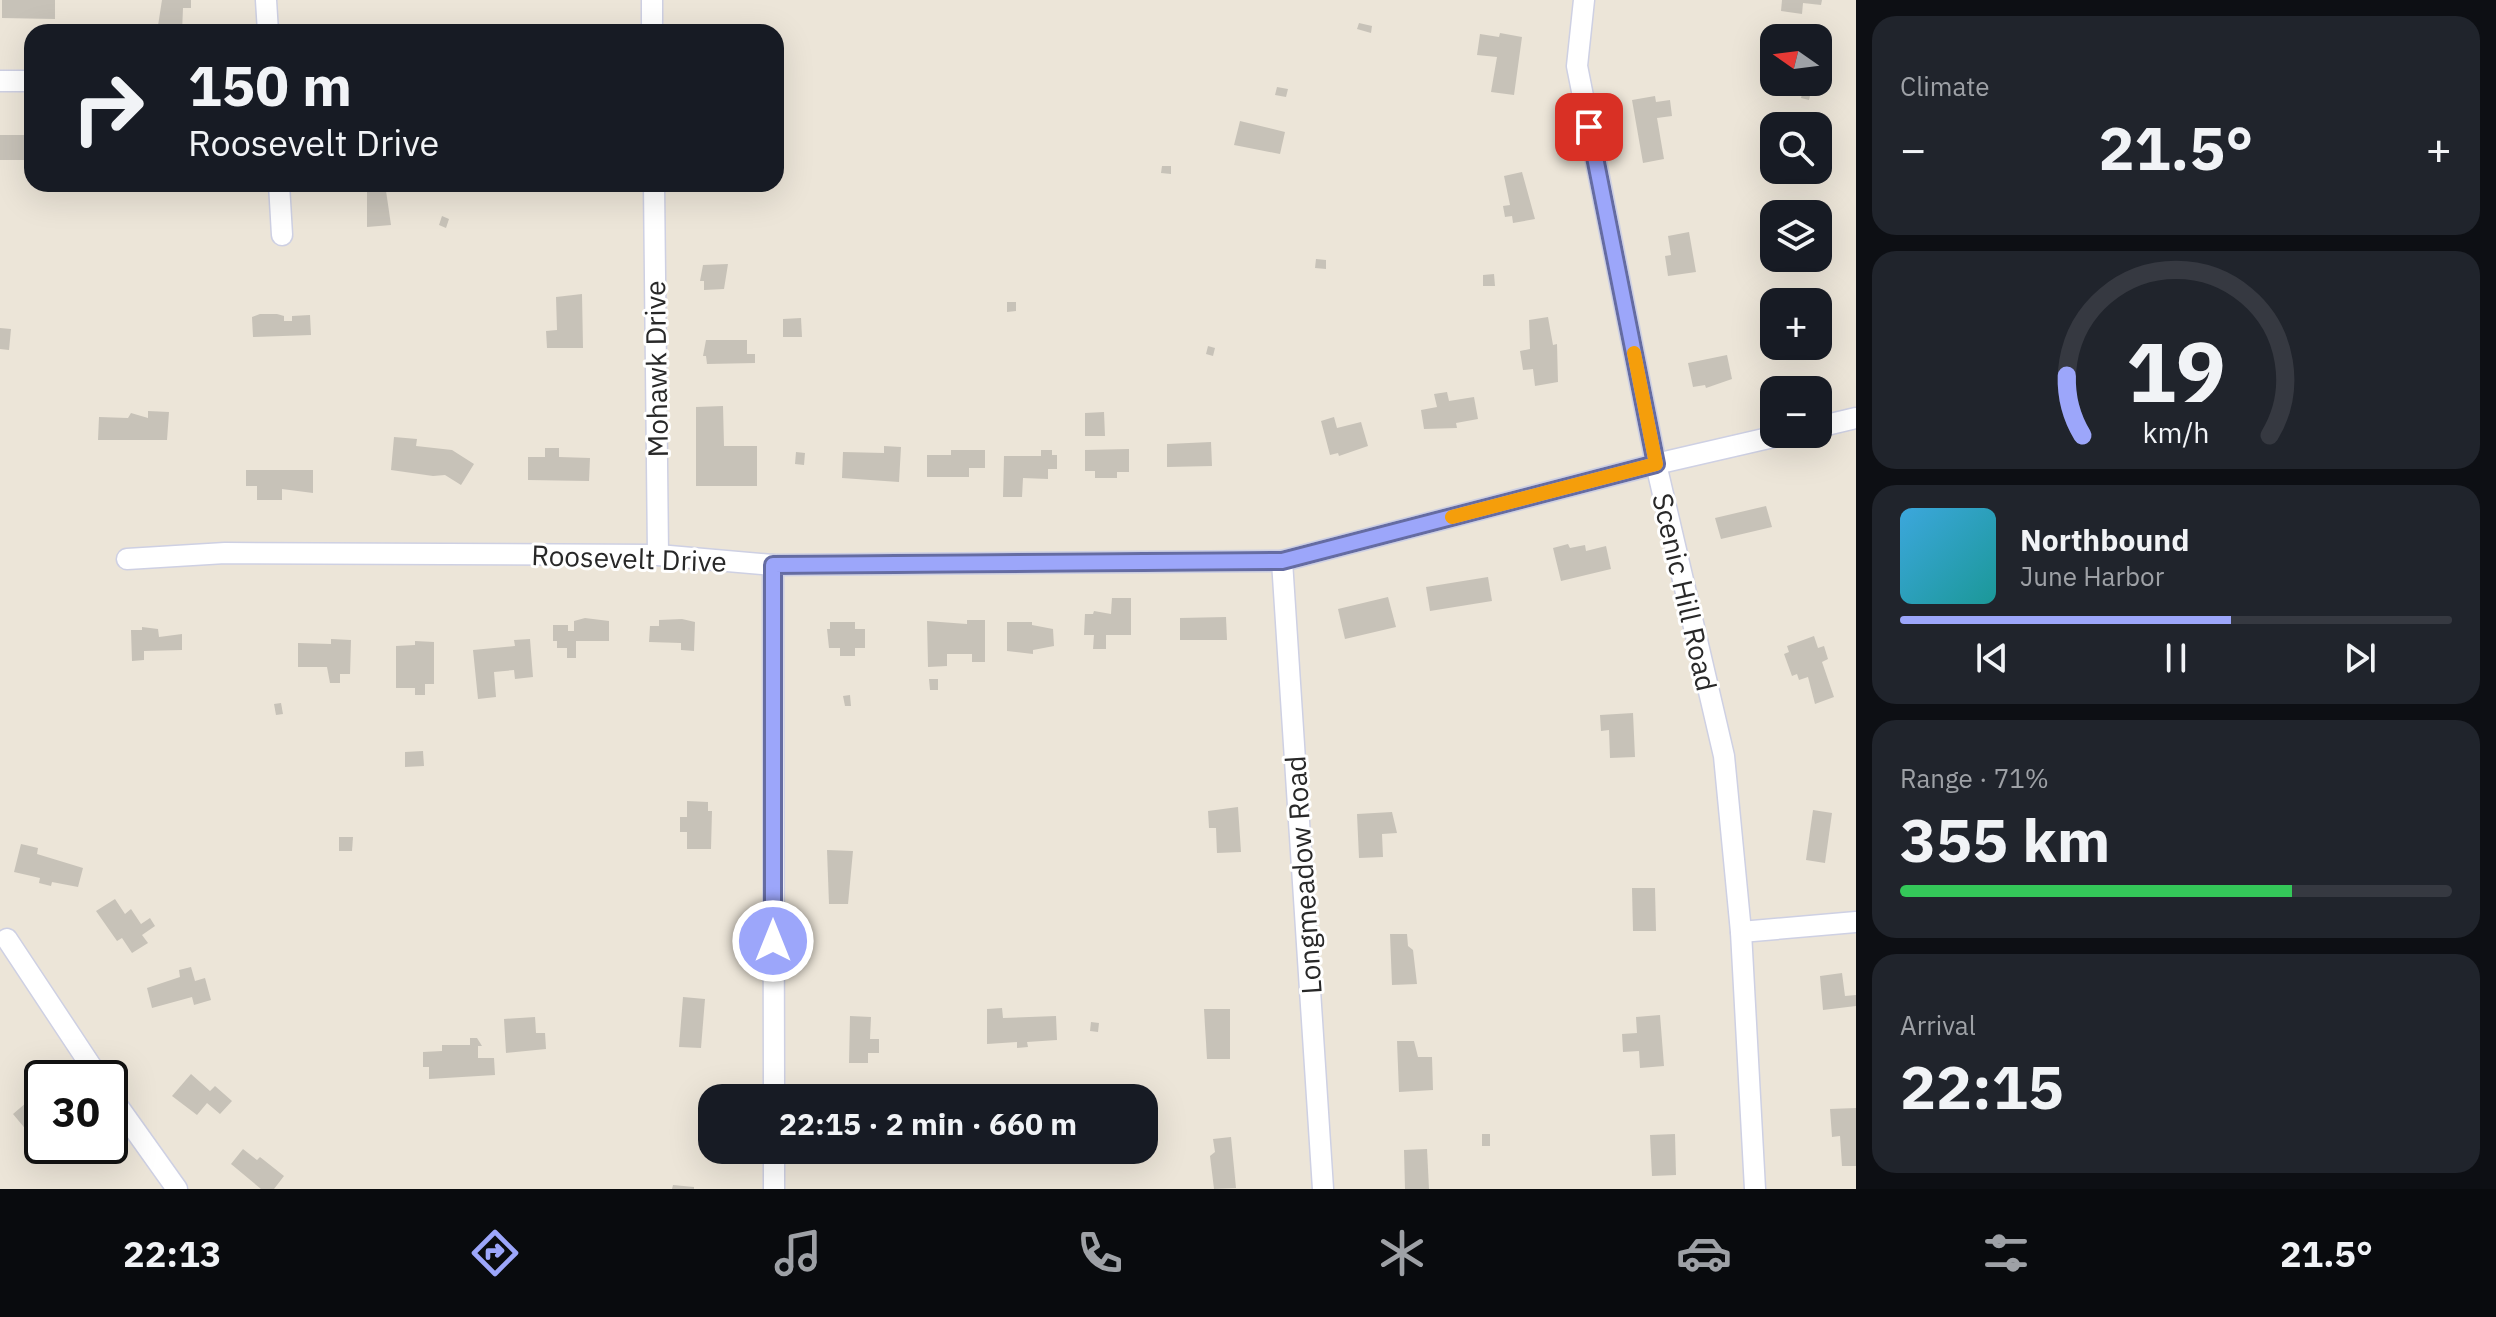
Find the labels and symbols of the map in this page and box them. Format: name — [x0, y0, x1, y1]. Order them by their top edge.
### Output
north arrow — [1760, 24, 1832, 96]
pin — [1555, 93, 1623, 161]
street label: Mohawk Drive — [636, 280, 676, 458]
street label: Scenic Hill Road — [1644, 489, 1726, 695]
street label: Roosevelt Drive — [531, 536, 727, 580]
street label: Longmeadow Road — [1276, 754, 1330, 996]
position arrow — [731, 899, 815, 983]
speed limit sign: 30 — [24, 1060, 128, 1164]

